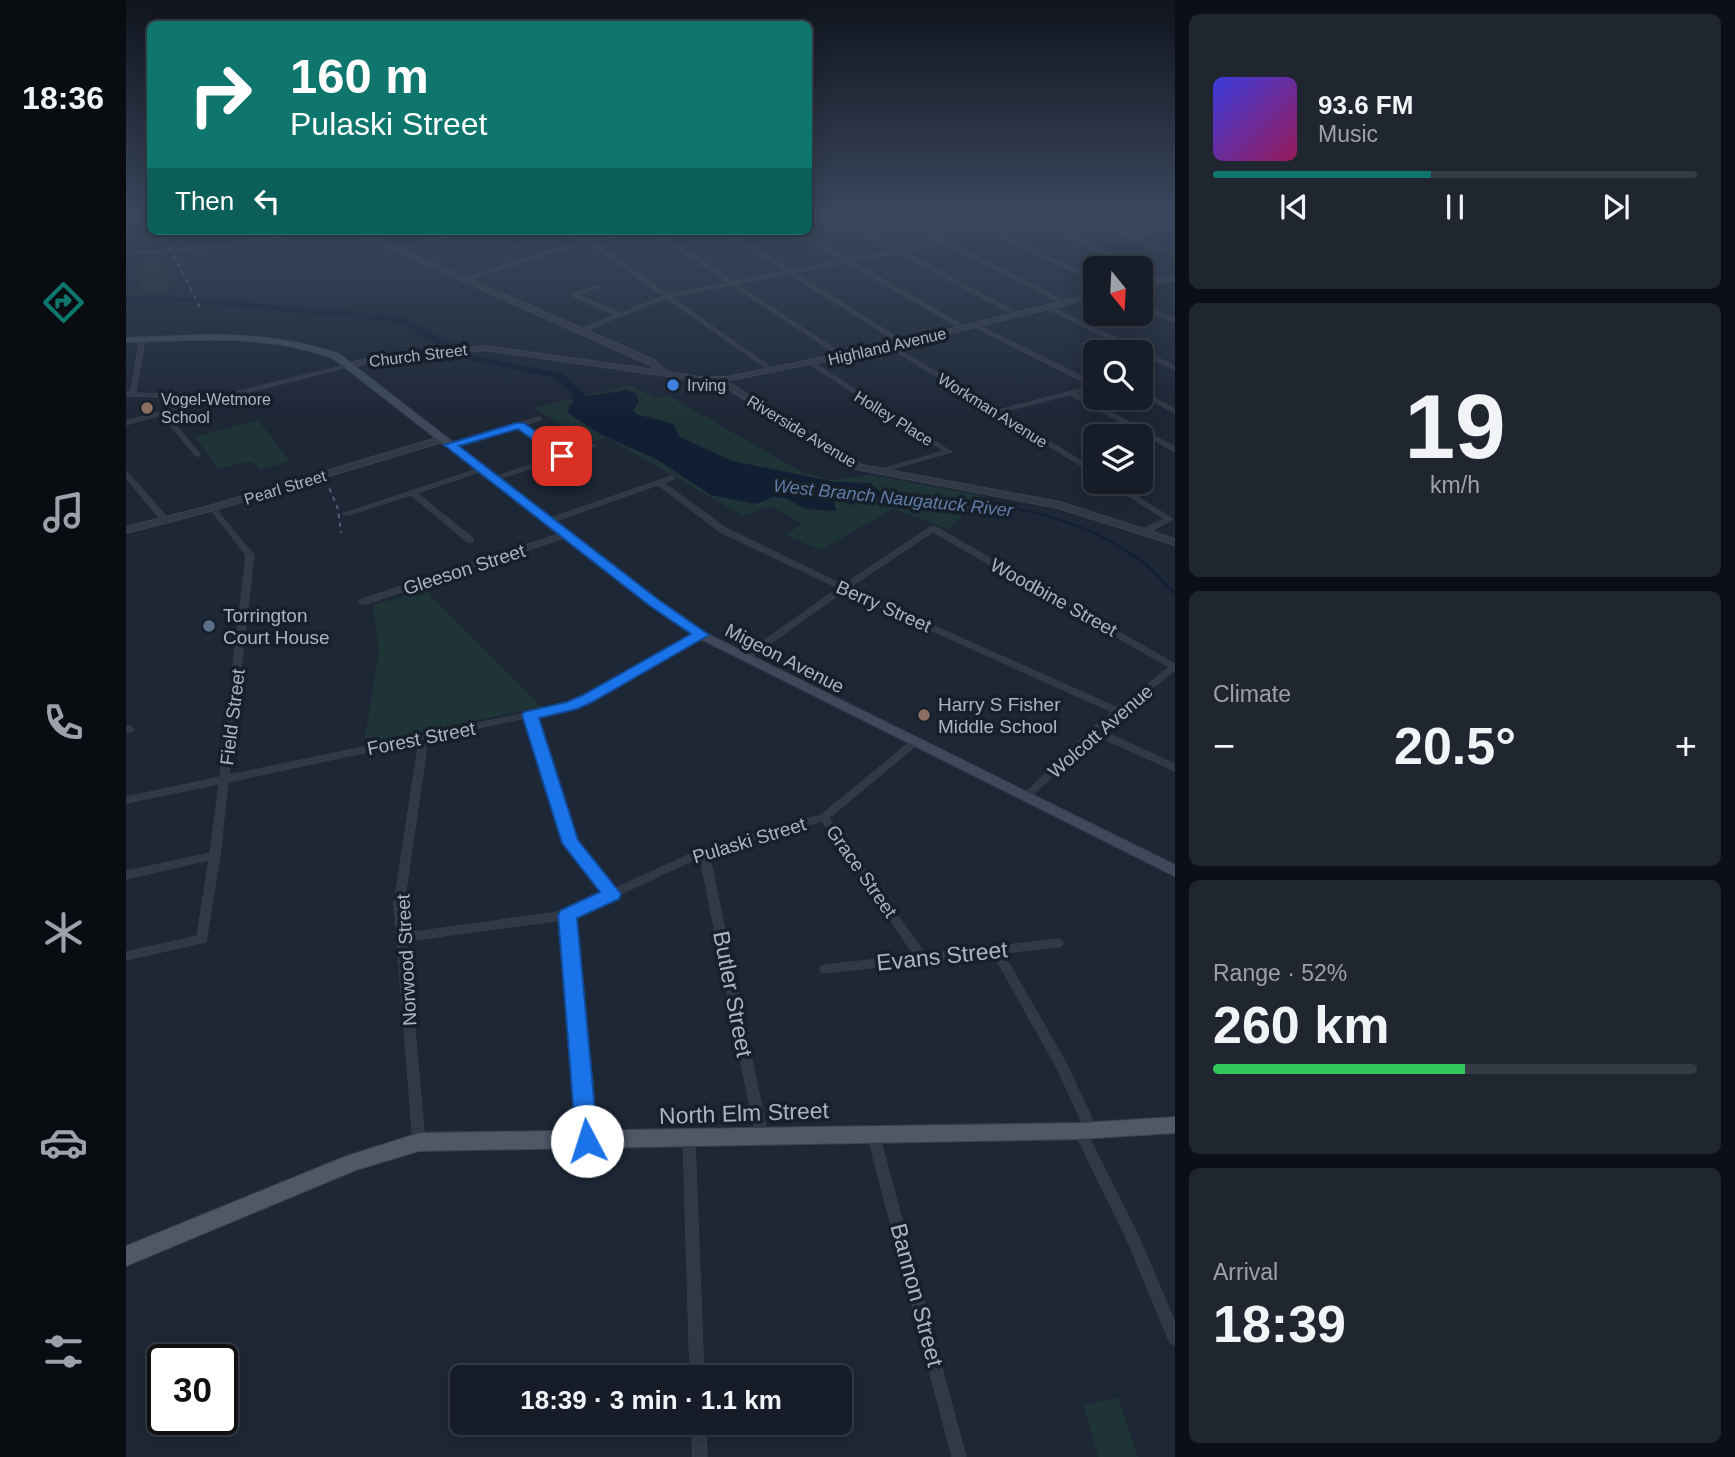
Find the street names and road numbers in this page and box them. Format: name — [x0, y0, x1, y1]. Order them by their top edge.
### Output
street label: Highland Avenue — [826, 325, 948, 368]
street label: Church Street — [368, 341, 469, 370]
street label: Workman Avenue — [935, 370, 1051, 451]
street label: Holley Place — [852, 388, 936, 449]
street label: Riverside Avenue — [744, 392, 859, 471]
street label: Pearl Street — [242, 467, 329, 508]
street label: Gleeson Street — [401, 540, 528, 599]
street label: Woodbine Street — [987, 554, 1121, 641]
street label: Berry Street — [833, 576, 935, 637]
street label: Migeon Avenue — [722, 619, 848, 697]
street label: Field Street — [216, 667, 249, 767]
street label: Wolcott Avenue — [1044, 680, 1157, 782]
street label: Forest Street — [365, 718, 478, 759]
street label: Pulaski Street — [690, 813, 809, 868]
street label: Grace Street — [822, 821, 901, 922]
street label: Norwood Street — [393, 893, 420, 1026]
street label: Butler Street — [708, 929, 758, 1060]
street label: Evans Street — [875, 936, 1009, 976]
street label: North Elm Street — [659, 1097, 830, 1129]
street label: Bannon Street — [885, 1221, 949, 1370]

